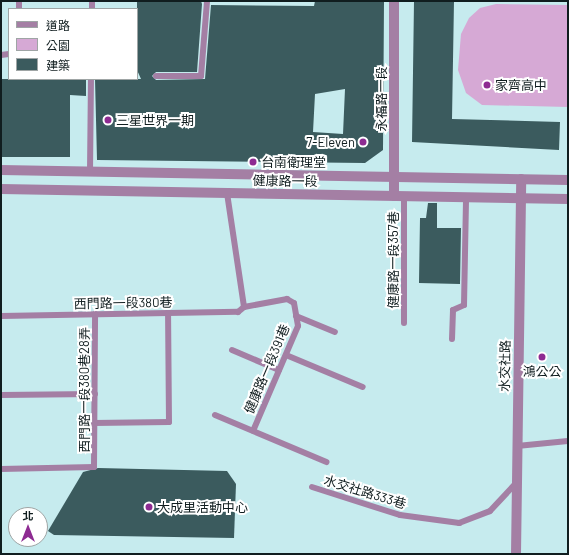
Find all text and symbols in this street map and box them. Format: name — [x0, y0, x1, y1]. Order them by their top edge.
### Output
legend — [8, 8, 138, 80]
text: 道路 — [46, 18, 70, 32]
text: 公園 — [46, 38, 70, 52]
text: 建築 — [46, 58, 70, 72]
street label: 永福路一段 — [373, 67, 389, 131]
place label: 家齊高中 — [495, 77, 547, 93]
marker: 家齊高中 — [482, 80, 492, 90]
place label: 三星世界一期 — [116, 112, 194, 128]
marker: 三星世界一期 — [103, 115, 113, 125]
place label: 7-Eleven — [306, 134, 355, 150]
marker: 7-Eleven — [358, 137, 368, 147]
place label: 台南衛理堂 — [261, 154, 326, 170]
marker: 台南衛理堂 — [248, 157, 258, 167]
street label: 健康路一段 — [252, 173, 318, 189]
street label: 健康路一段357巷 — [385, 211, 401, 309]
street label: 西門路一段380巷 — [73, 294, 173, 312]
street label: 健康路一段391巷 — [241, 322, 293, 416]
street label: 西門路一段380巷28弄 — [76, 327, 92, 453]
street label: 水交社路 — [497, 340, 513, 392]
marker: 鴻公公 — [537, 352, 547, 362]
place label: 鴻公公 — [523, 363, 561, 379]
street label: 水交社路333巷 — [322, 472, 408, 512]
place label: 大成里活動中心 — [157, 499, 248, 515]
marker: 大成里活動中心 — [144, 502, 154, 512]
north arrow — [8, 507, 48, 547]
text: 北 — [23, 509, 34, 522]

